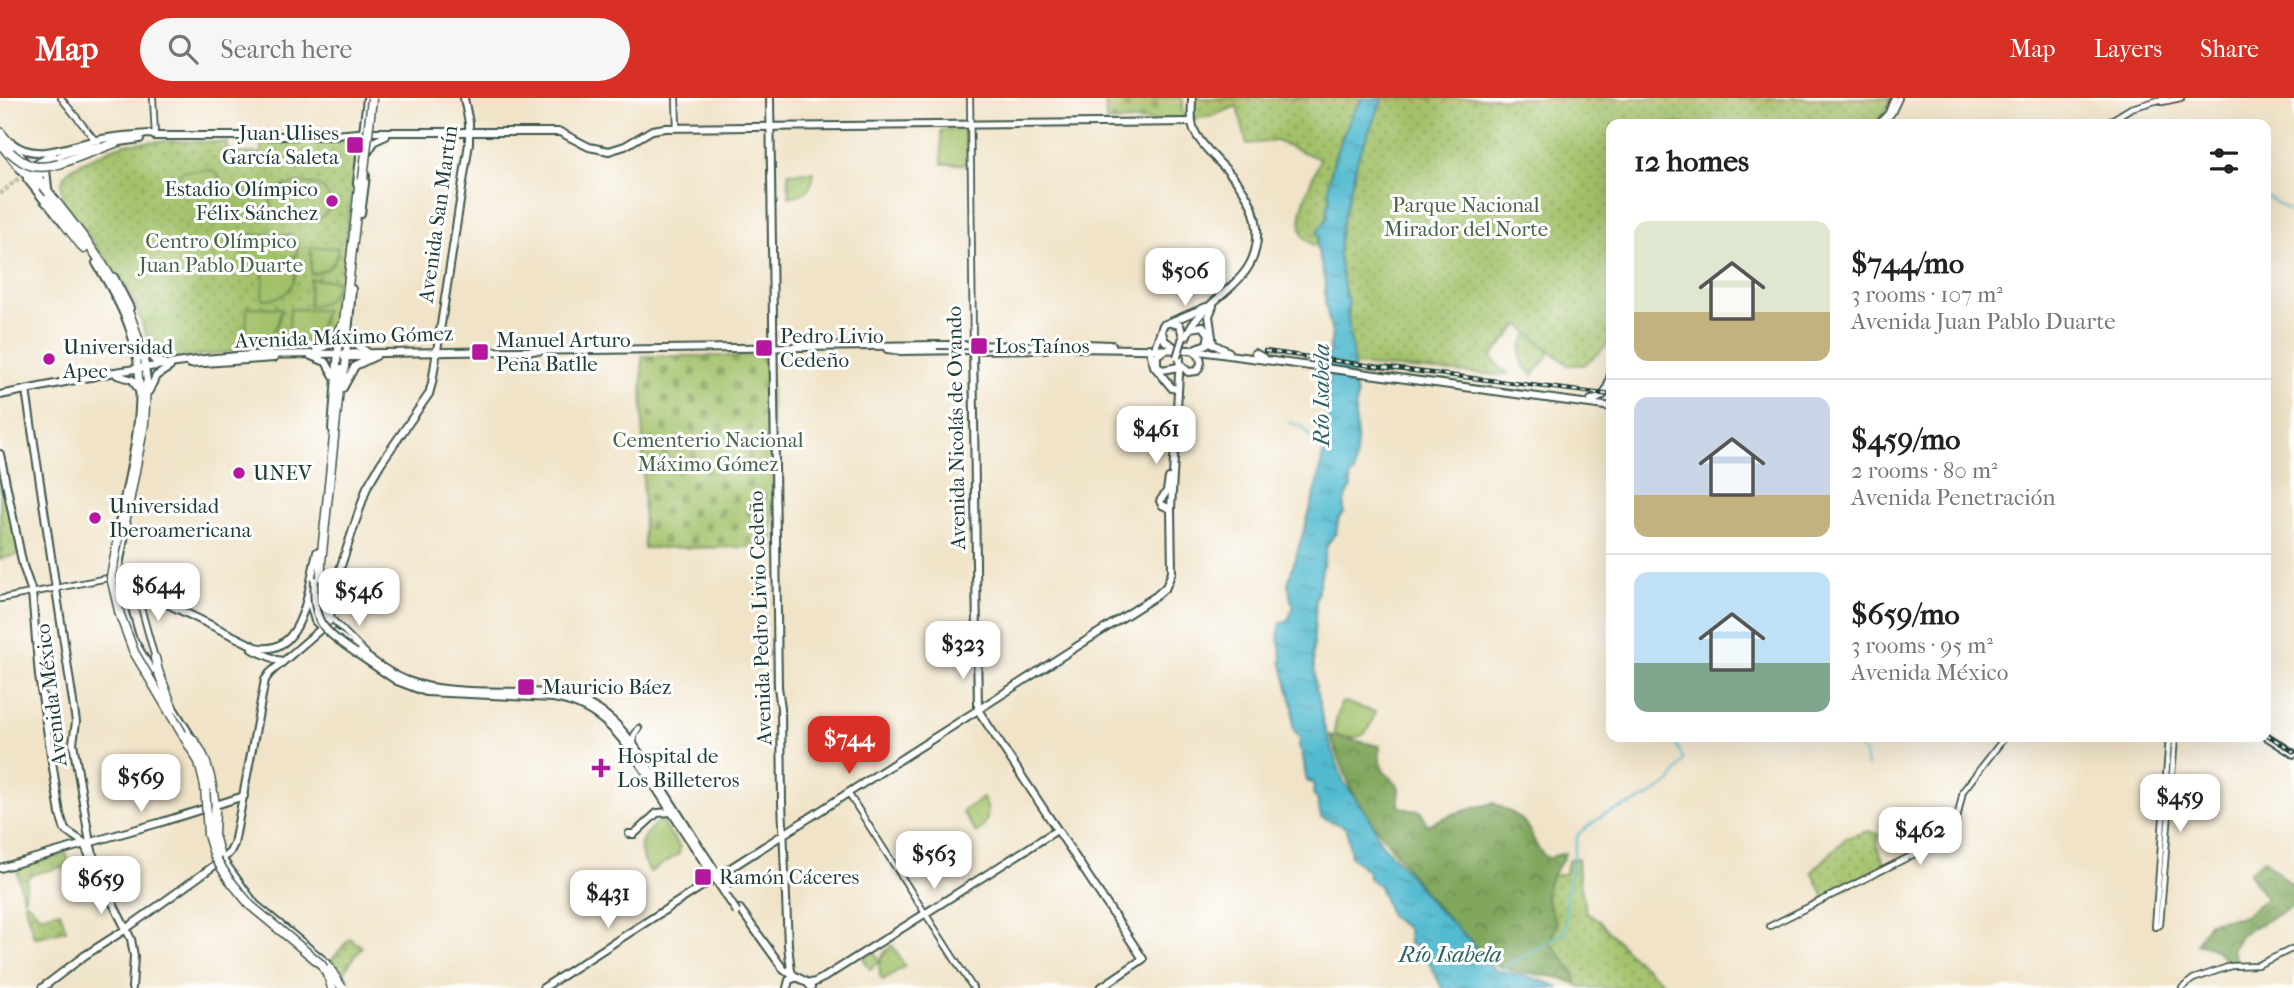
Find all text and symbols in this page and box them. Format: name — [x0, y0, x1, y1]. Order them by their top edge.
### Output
search box — [140, 18, 630, 81]
text: Map — [35, 30, 98, 69]
icon: search — [164, 30, 202, 68]
text: Search here — [220, 34, 352, 65]
text: Map — [2010, 35, 2056, 63]
text: Layers — [2094, 35, 2162, 63]
text: Share — [2200, 35, 2259, 63]
place label: Juan Ulises García Saleta — [222, 121, 339, 169]
street label: Avenida San Martín — [414, 124, 462, 305]
marker: Juan Ulises García Saleta — [345, 135, 365, 155]
icon: filters — [2205, 142, 2243, 180]
text: 12 homes — [1634, 144, 1749, 179]
place label: Estadio Olímpico Félix Sánchez — [164, 177, 318, 225]
marker: Estadio Olímpico Félix Sánchez — [324, 193, 340, 209]
park label: Parque Nacional Mirador del Norte — [1384, 193, 1548, 241]
park label: Centro Olímpico Juan Pablo Duarte — [137, 229, 303, 277]
text: $744/mo — [1851, 246, 1964, 281]
pin: $506 — [1144, 248, 1226, 308]
icon: home — [1690, 249, 1774, 333]
text: $506 — [1161, 257, 1209, 284]
text: 3 rooms · 107 m² — [1851, 281, 2003, 308]
street label: Avenida Nicolás de Ovando — [942, 306, 970, 551]
text: Avenida Juan Pablo Duarte — [1851, 308, 2116, 335]
street label: Avenida Máximo Gómez — [233, 321, 454, 353]
place label: Pedro Livio Cedeño — [780, 324, 884, 372]
place label: Manuel Arturo Peña Batlle — [496, 328, 631, 376]
place label: Los Taínos — [995, 334, 1090, 358]
place label: Universidad Apec — [62, 335, 174, 383]
marker: Los Taínos — [969, 336, 989, 356]
marker: Pedro Livio Cedeño — [754, 338, 774, 358]
marker: Manuel Arturo Peña Batlle — [470, 342, 490, 362]
water label: Río Isabela — [1308, 343, 1335, 449]
marker: Universidad Apec — [41, 351, 57, 367]
pin: $461 — [1115, 406, 1197, 466]
text: $461 — [1133, 415, 1179, 442]
text: $459/mo — [1851, 422, 1960, 457]
icon: home — [1690, 425, 1774, 509]
park label: Cementerio Nacional Máximo Gómez — [612, 428, 804, 476]
text: 2 rooms · 80 m² — [1851, 457, 1998, 484]
place label: UNEV — [253, 461, 313, 485]
marker: UNEV — [231, 465, 247, 481]
text: Avenida Penetración — [1851, 484, 2056, 511]
street label: Avenida Pedro Livio Cedeño — [744, 490, 776, 747]
place label: Universidad Iberoamericana — [109, 494, 252, 542]
marker: Universidad Iberoamericana — [87, 510, 103, 526]
pin: $644 — [117, 564, 199, 623]
pin: $546 — [318, 568, 400, 628]
text: $644 — [132, 572, 184, 599]
text: $546 — [335, 577, 383, 604]
text: $659/mo — [1851, 597, 1960, 632]
icon: home — [1690, 600, 1774, 684]
street label: Avenida México — [30, 622, 72, 769]
pin: $323 — [922, 622, 1004, 681]
text: $323 — [941, 630, 985, 657]
text: 3 rooms · 95 m² — [1851, 632, 1993, 659]
text: Avenida México — [1851, 659, 2008, 686]
place label: Mauricio Báez — [542, 675, 671, 699]
marker: Mauricio Báez — [516, 677, 536, 697]
pin: $744 — [808, 716, 890, 776]
text: $744 — [824, 725, 874, 752]
place label: Hospital de Los Billeteros — [617, 744, 740, 792]
pin: $569 — [100, 754, 182, 814]
marker: Hospital de Los Billeteros — [591, 758, 611, 778]
text: $569 — [117, 763, 165, 790]
pin: $459 — [2139, 774, 2221, 834]
text: $459 — [2156, 783, 2204, 810]
pin: $462 — [1879, 808, 1961, 867]
text: $462 — [1895, 816, 1945, 843]
pin: $563 — [893, 832, 975, 891]
text: $563 — [912, 840, 956, 867]
pin: $659 — [60, 856, 142, 916]
text: $659 — [77, 865, 125, 892]
place label: Ramón Cáceres — [719, 865, 860, 889]
marker: Ramón Cáceres — [693, 867, 713, 887]
pin: $431 — [567, 870, 649, 930]
text: $431 — [586, 879, 630, 906]
water label: Río Isabela — [1396, 941, 1502, 968]

